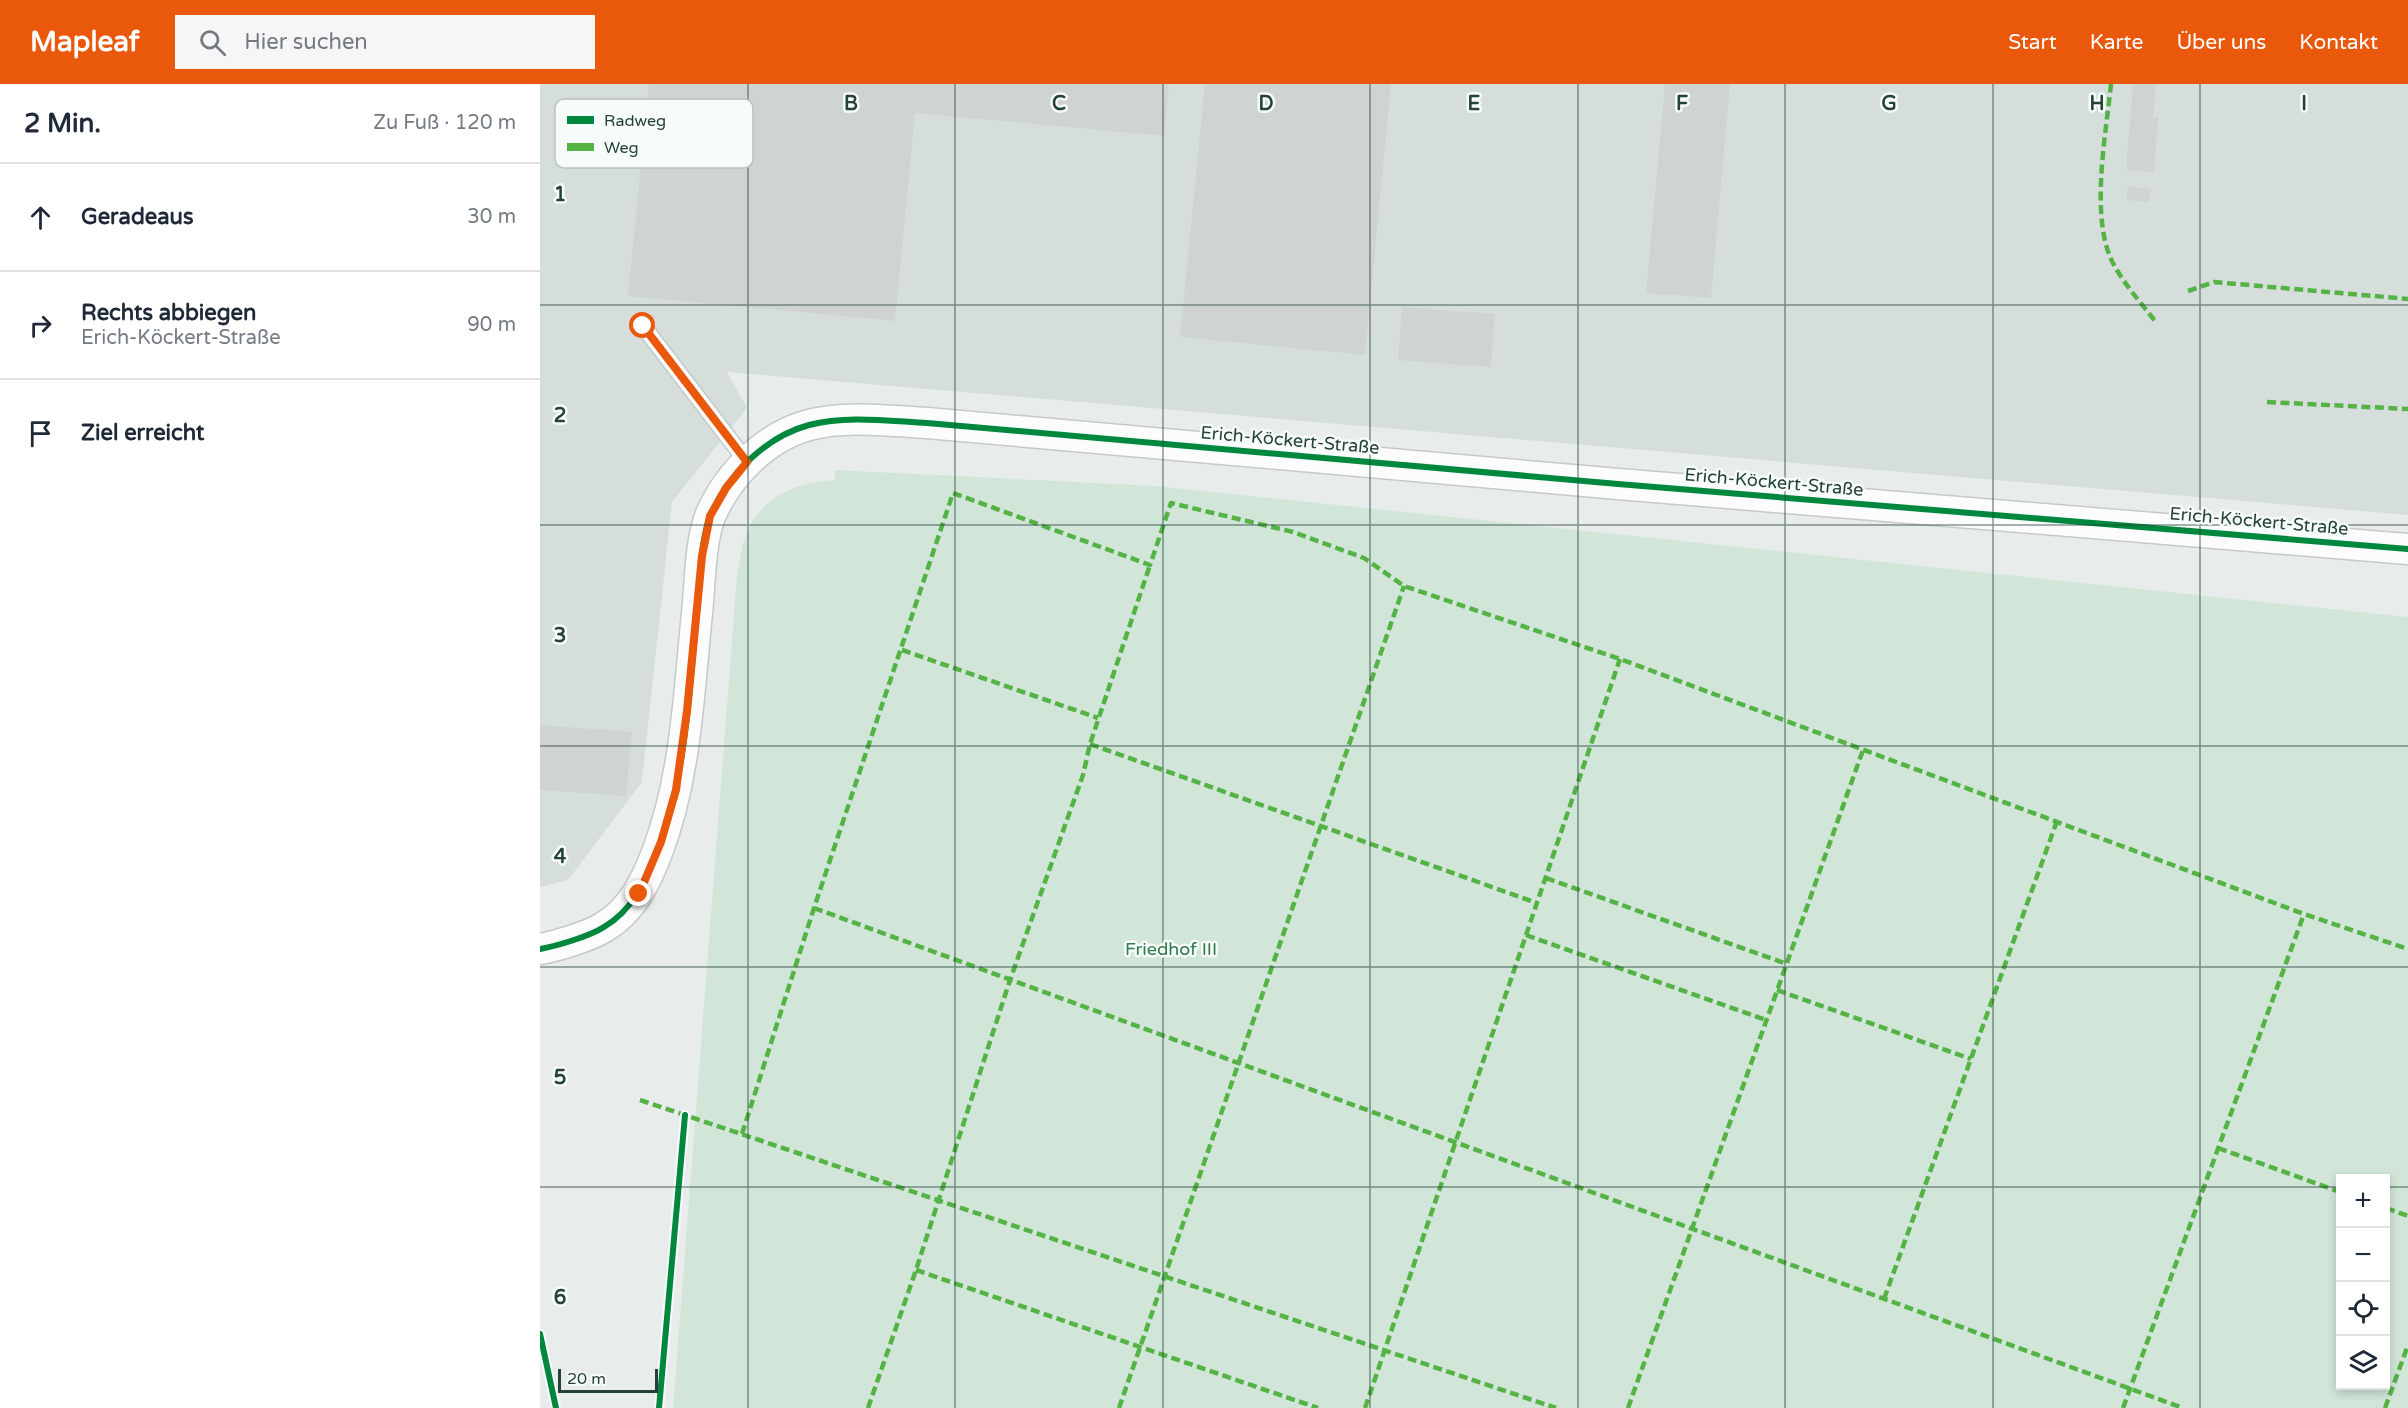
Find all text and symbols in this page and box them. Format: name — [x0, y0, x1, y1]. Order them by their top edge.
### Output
search box — [175, 15, 595, 69]
text: Mapleaf — [30, 25, 139, 59]
icon: search — [196, 26, 229, 59]
text: Hier suchen — [244, 29, 368, 55]
text: Start — [2008, 30, 2057, 55]
text: Karte — [2090, 30, 2143, 55]
text: Über uns — [2176, 30, 2266, 55]
text: Kontakt — [2299, 30, 2378, 55]
text: B — [844, 92, 858, 116]
text: C — [1052, 92, 1066, 116]
text: D — [1258, 92, 1274, 116]
text: E — [1468, 92, 1481, 116]
text: F — [1676, 92, 1688, 116]
text: G — [1881, 92, 1897, 116]
text: H — [2089, 92, 2105, 116]
text: I — [2301, 92, 2307, 116]
legend — [555, 99, 753, 168]
text: 2 Min. — [24, 108, 101, 139]
text: Zu Fuß · 120 m — [373, 111, 516, 135]
text: Radweg — [604, 111, 666, 131]
text: Weg — [604, 138, 639, 158]
text: 1 — [554, 183, 566, 207]
icon: ahead — [24, 201, 57, 234]
text: Geradeaus — [81, 204, 193, 230]
text: 30 m — [467, 205, 516, 229]
text: Rechts abbiegen — [81, 300, 256, 326]
icon: right — [24, 309, 57, 342]
route start — [629, 312, 655, 338]
text: 90 m — [467, 313, 516, 337]
text: Erich-Köckert-Straße — [81, 326, 281, 350]
text: 2 — [554, 404, 566, 428]
icon: arrive — [24, 417, 57, 450]
text: Ziel erreicht — [81, 420, 204, 446]
street label: Erich-Köckert-Straße — [1200, 421, 1380, 459]
street label: Erich-Köckert-Straße — [1684, 463, 1864, 501]
street label: Erich-Köckert-Straße — [2169, 502, 2349, 540]
text: 3 — [554, 624, 566, 648]
text: 4 — [554, 845, 567, 869]
route end — [625, 880, 651, 906]
park label: Friedhof III — [1125, 938, 1217, 960]
text: 5 — [554, 1066, 566, 1090]
map controls — [2336, 1174, 2390, 1390]
button: + — [2336, 1174, 2390, 1228]
button: − — [2336, 1228, 2390, 1282]
button: locate — [2336, 1282, 2390, 1336]
text: 6 — [554, 1286, 566, 1310]
button: layers — [2336, 1336, 2390, 1390]
scale bar — [558, 1366, 658, 1394]
text: 20 m — [567, 1369, 606, 1389]

